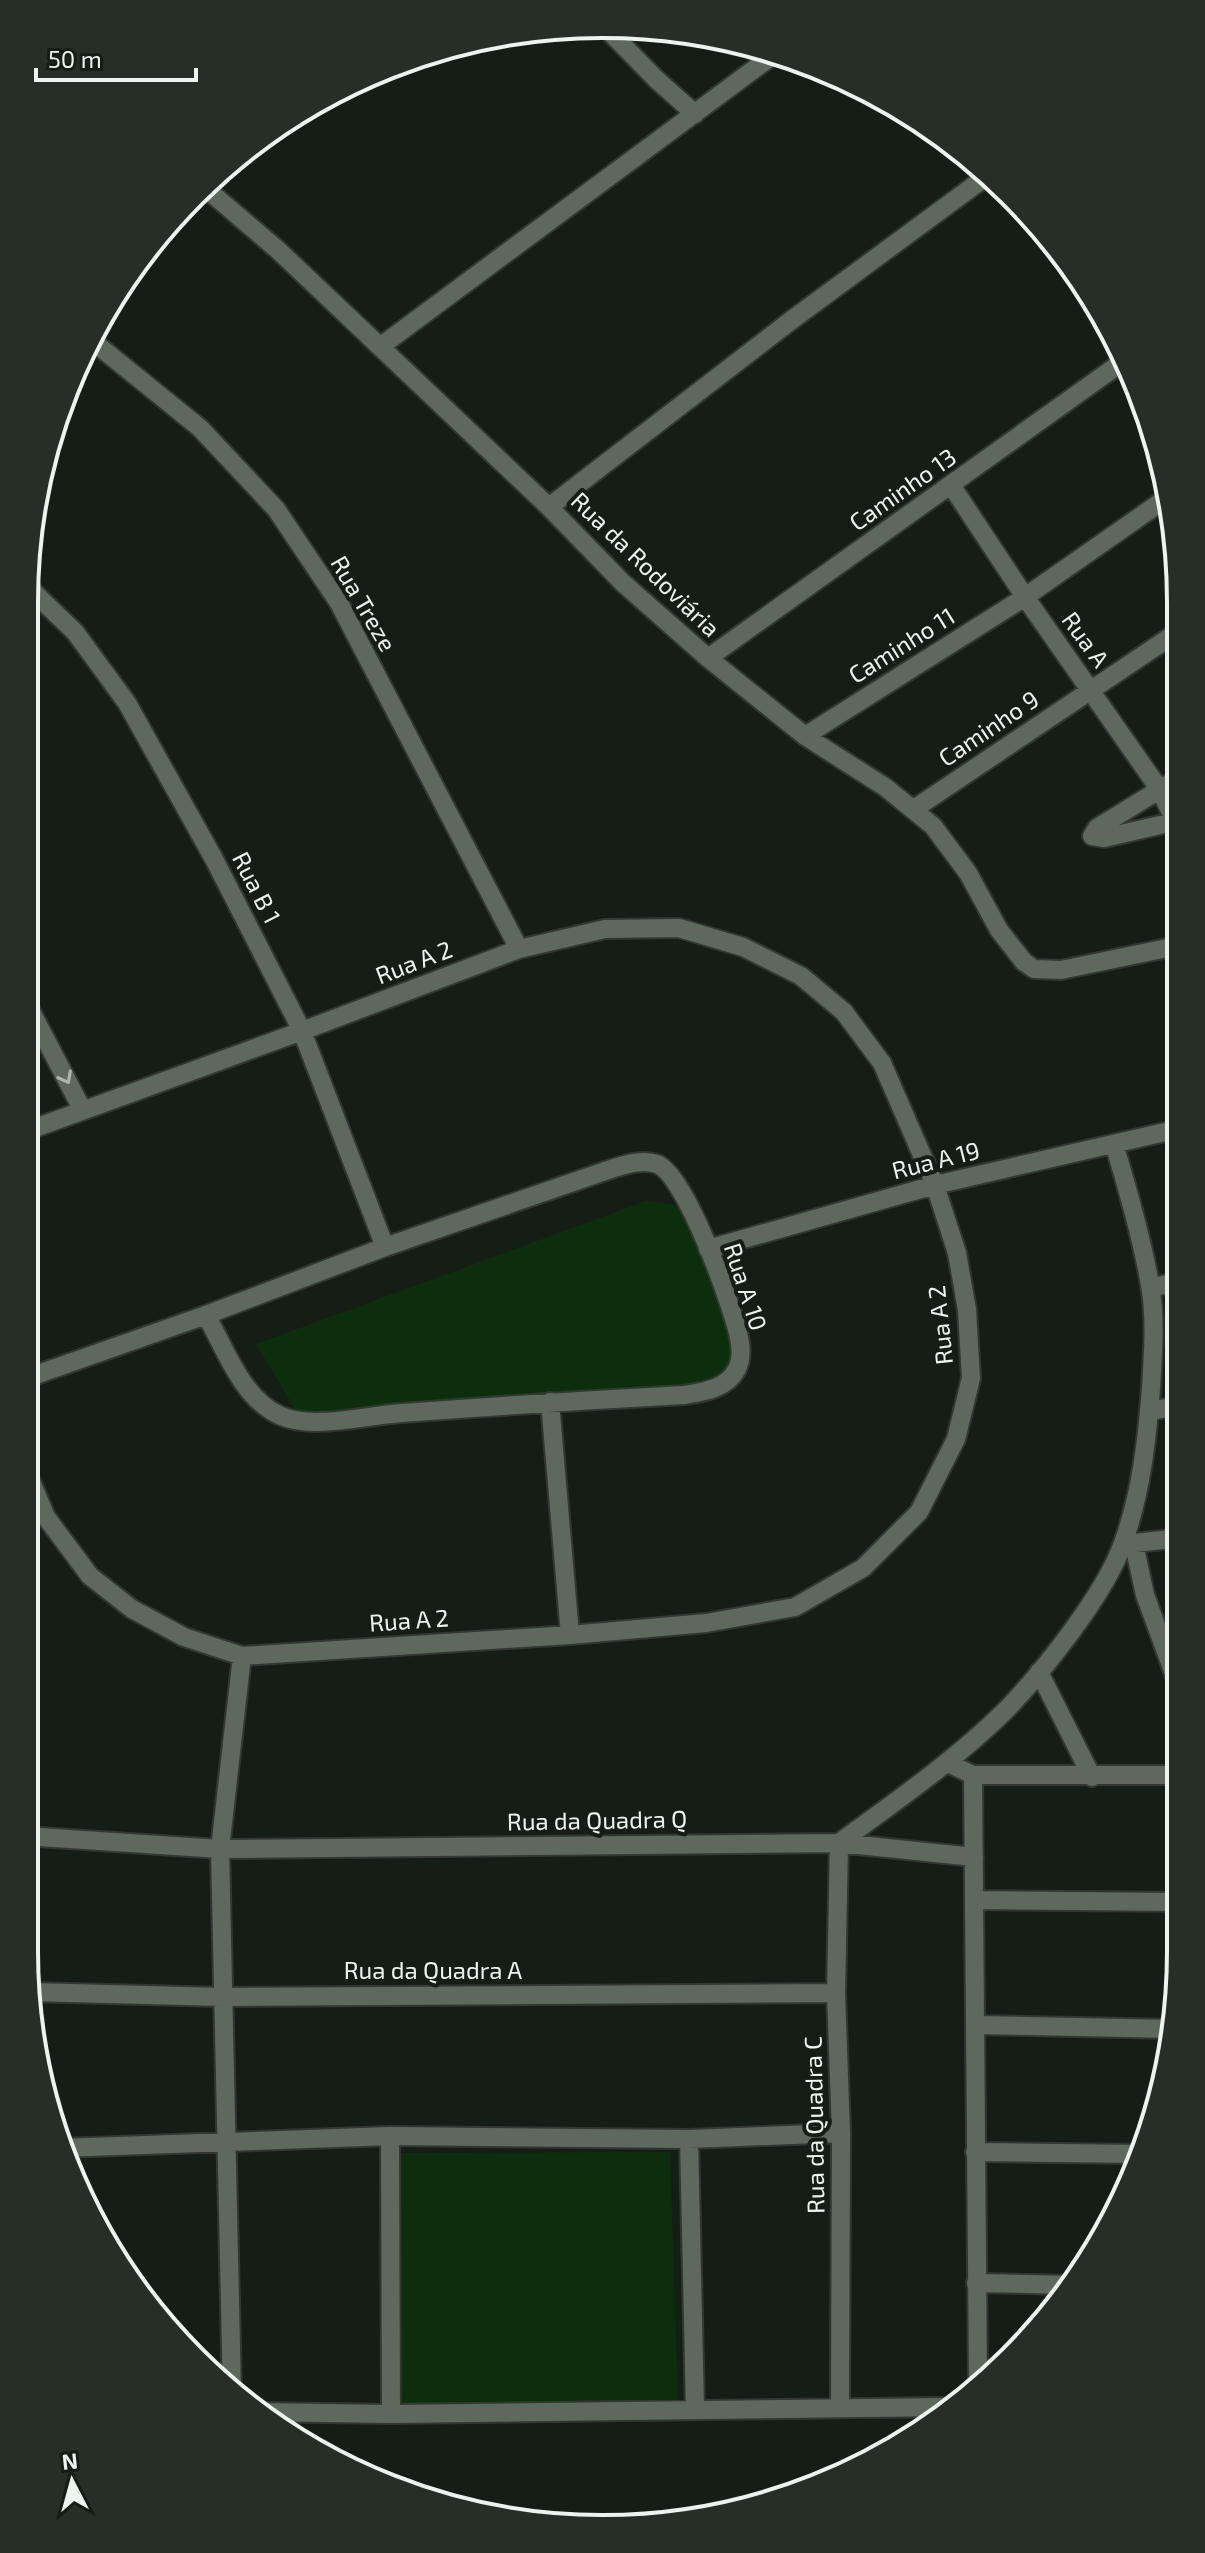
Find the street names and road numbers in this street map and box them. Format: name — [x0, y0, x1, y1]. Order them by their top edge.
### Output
street label: Caminho 13 — [843, 441, 961, 536]
street label: Rua da Rodoviária — [566, 486, 726, 642]
street label: Rua Treze — [325, 550, 403, 656]
street label: Caminho 11 — [843, 601, 960, 689]
street label: Rua A — [1056, 606, 1116, 673]
street label: Caminho 9 — [933, 684, 1044, 772]
street label: Rua B 1 — [227, 847, 288, 928]
street label: Rua A 2 — [371, 934, 456, 989]
street label: Rua A 19 — [889, 1135, 983, 1184]
street label: Rua A 10 — [719, 1239, 774, 1334]
street label: Rua A 2 — [921, 1284, 958, 1366]
street label: Rua A 2 — [368, 1602, 450, 1637]
street label: Rua da Quadra Q — [507, 1803, 687, 1836]
street label: Rua da Quadra A — [344, 1955, 522, 1984]
street label: Rua da Quadra C — [797, 2036, 830, 2214]

